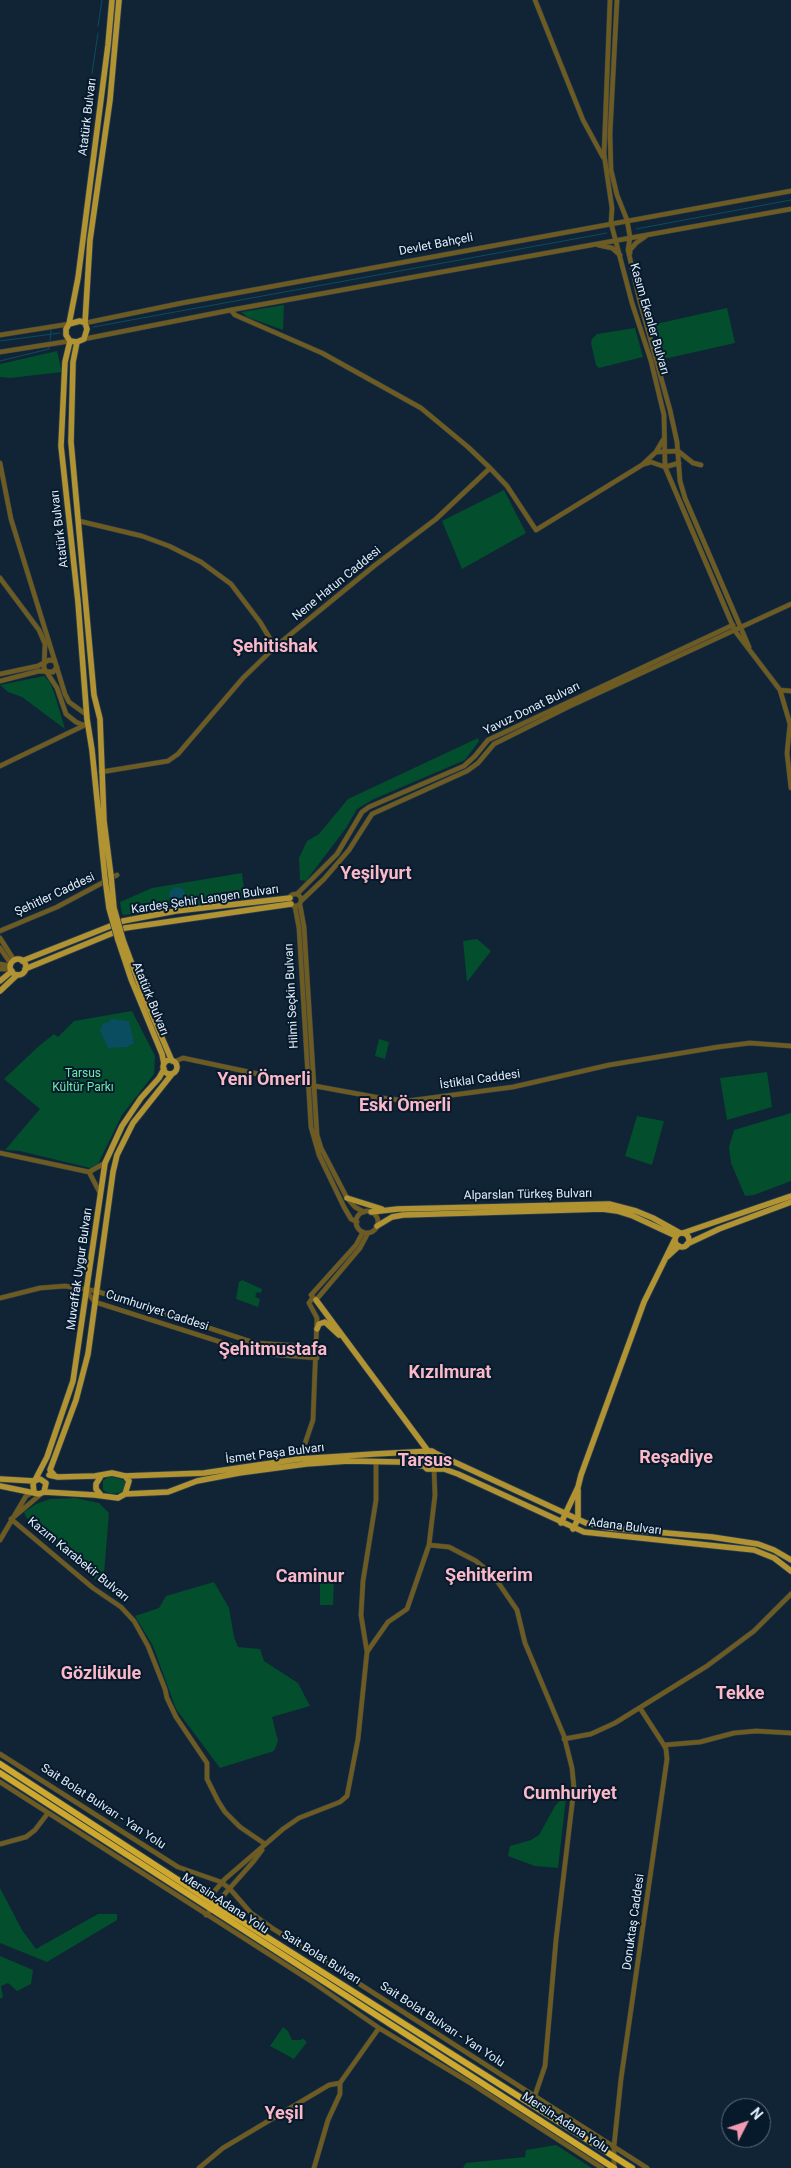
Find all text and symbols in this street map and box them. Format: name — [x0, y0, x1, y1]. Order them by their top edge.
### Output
street label: Atatürk Bulvarı — [76, 77, 100, 157]
street label: Devlet Bahçeli — [398, 231, 474, 259]
street label: Kasım Ekenler Bulvarı — [626, 262, 672, 376]
street label: Atatürk Bulvarı — [48, 489, 72, 569]
street label: Nene Hatun Caddesi — [290, 544, 384, 624]
district label: Şehitishak — [232, 636, 318, 658]
street label: Yavuz Donat Bulvarı — [481, 679, 583, 739]
district label: Yeşilyurt — [340, 863, 412, 885]
street label: Şehitler Caddesi — [13, 870, 97, 920]
street label: Kardeş Şehir Langen Bulvarı — [130, 883, 280, 917]
street label: Hilmi Seçkin Bulvarı — [282, 943, 302, 1049]
street label: Atatürk Bulvarı — [129, 960, 171, 1038]
park label: Tarsus Kültür Parkı — [52, 1067, 114, 1095]
street label: İstiklal Caddesi — [439, 1067, 521, 1093]
district label: Yeni Ömerli — [217, 1069, 311, 1091]
district label: Eski Ömerli — [359, 1095, 451, 1117]
street label: Alparslan Türkeş Bulvarı — [464, 1187, 592, 1203]
street label: Muvaffak Uygur Bulvarı — [64, 1207, 96, 1331]
street label: Cumhuriyet Caddesi — [104, 1288, 210, 1334]
district label: Şehitmustafa — [219, 1339, 327, 1361]
district label: Kızılmurat — [409, 1362, 491, 1384]
street label: İsmet Paşa Bulvarı — [225, 1441, 325, 1467]
district label: Reşadiye — [639, 1447, 713, 1469]
district label: Tarsus — [398, 1450, 452, 1472]
street label: Kazım Karabekir Bulvarı — [24, 1515, 132, 1605]
street label: Adana Bulvarı — [588, 1515, 662, 1539]
district label: Şehitkerim — [445, 1565, 533, 1587]
district label: Caminur — [276, 1566, 344, 1588]
district label: Gözlükule — [61, 1663, 141, 1685]
district label: Tekke — [716, 1683, 764, 1705]
street label: Sait Bolat Bulvarı - Yan Yolu — [38, 1761, 168, 1853]
district label: Cumhuriyet — [523, 1783, 617, 1805]
street label: Mersin-Adana Yolu — [179, 1871, 271, 1937]
street label: Donuktaş Caddesi — [620, 1873, 648, 1971]
street label: Sait Bolat Bulvarı — [279, 1928, 363, 1988]
street label: Sait Bolat Bulvarı - Yan Yolu — [377, 1979, 507, 2071]
street label: Mersin-Adana Yolu — [519, 2090, 611, 2156]
north arrow — [721, 2098, 771, 2148]
district label: Yeşil — [264, 2103, 304, 2125]
text: N — [747, 2105, 766, 2123]

